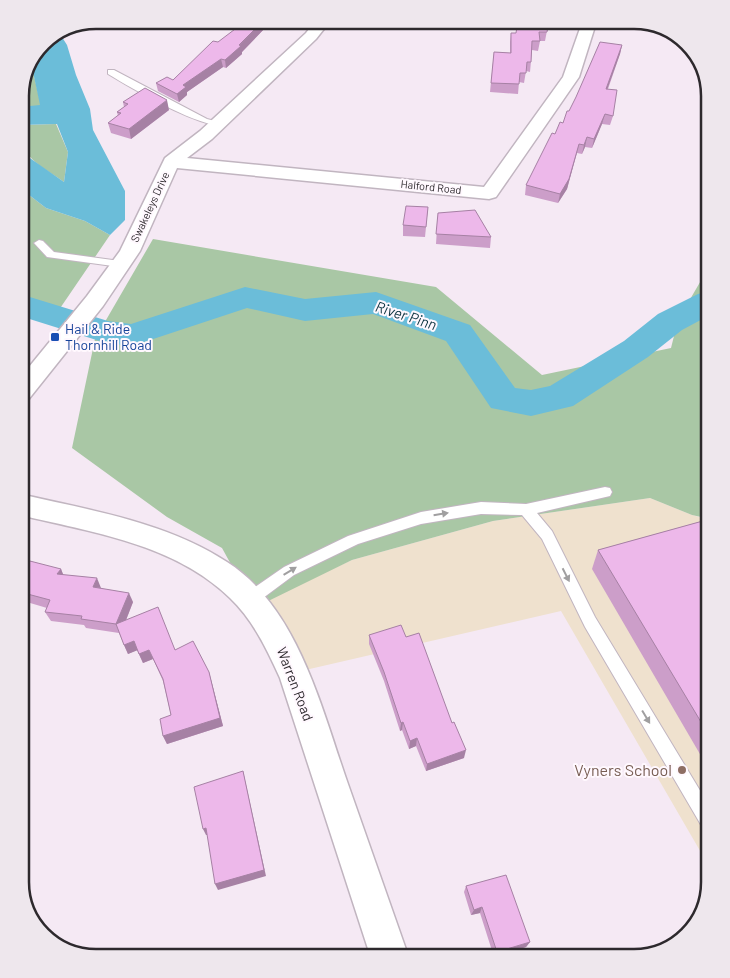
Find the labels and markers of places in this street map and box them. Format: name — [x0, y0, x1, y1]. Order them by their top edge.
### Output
place label: Hail & Ride Thornhill Road — [65, 320, 152, 353]
marker: Hail & Ride Thornhill Road — [49, 331, 61, 343]
place label: Vyners School — [574, 760, 672, 779]
marker: Vyners School — [676, 764, 688, 776]

